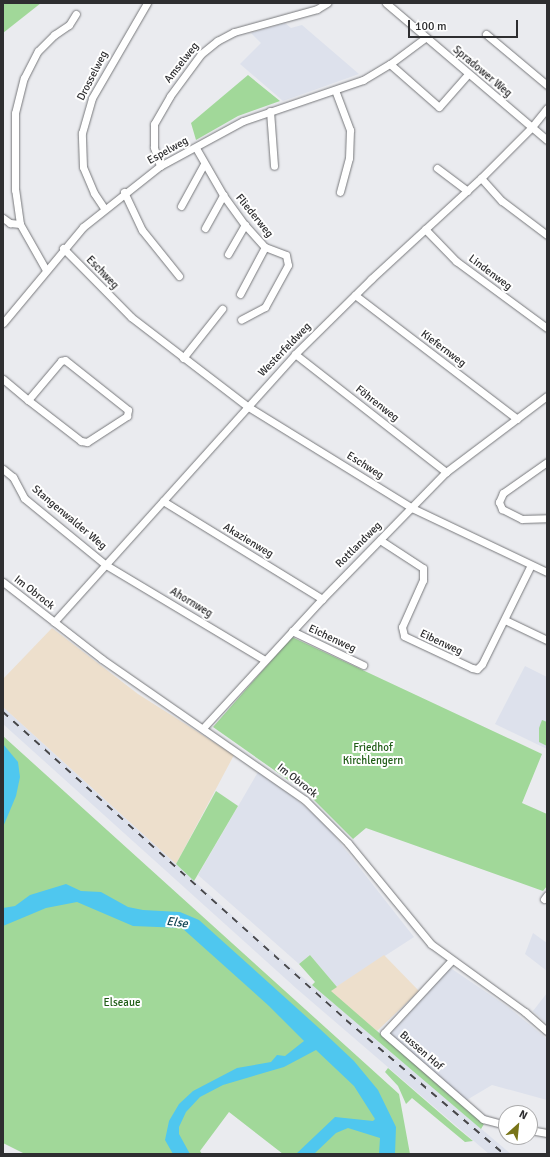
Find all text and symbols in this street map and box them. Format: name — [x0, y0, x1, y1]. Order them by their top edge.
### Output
scale bar — [410, 12, 520, 38]
text: 100 m — [415, 19, 447, 34]
street label: Amselweg — [162, 40, 202, 86]
street label: Spradower Weg — [450, 44, 514, 100]
street label: Drosselweg — [75, 49, 111, 103]
street label: Espelweg — [145, 134, 191, 168]
street label: Fliederweg — [232, 192, 276, 240]
street label: Lindenweg — [466, 252, 514, 294]
street label: Eschweg — [83, 254, 121, 292]
street label: Westerfeldweg — [256, 320, 314, 380]
street label: Kiefernweg — [418, 328, 468, 370]
street label: Föhrenweg — [353, 383, 401, 425]
street label: Eschweg — [344, 449, 386, 483]
street label: Stangenwalder Weg — [29, 483, 109, 553]
street label: Rottlandweg — [333, 519, 385, 571]
street label: Akazienweg — [221, 521, 275, 561]
street label: Im Obrock — [11, 573, 57, 613]
street label: Ahornweg — [167, 585, 215, 621]
street label: Eichenweg — [306, 622, 358, 656]
street label: Eibenweg — [418, 627, 464, 659]
park label: Friedhof Kirchlengern — [343, 742, 403, 768]
street label: Im Obrock — [274, 761, 320, 801]
water label: Else — [165, 915, 189, 931]
park label: Elseaue — [104, 996, 140, 1010]
street label: Bussen Hof — [397, 1029, 445, 1073]
north arrow — [498, 1105, 538, 1145]
text: N — [517, 1107, 530, 1122]

